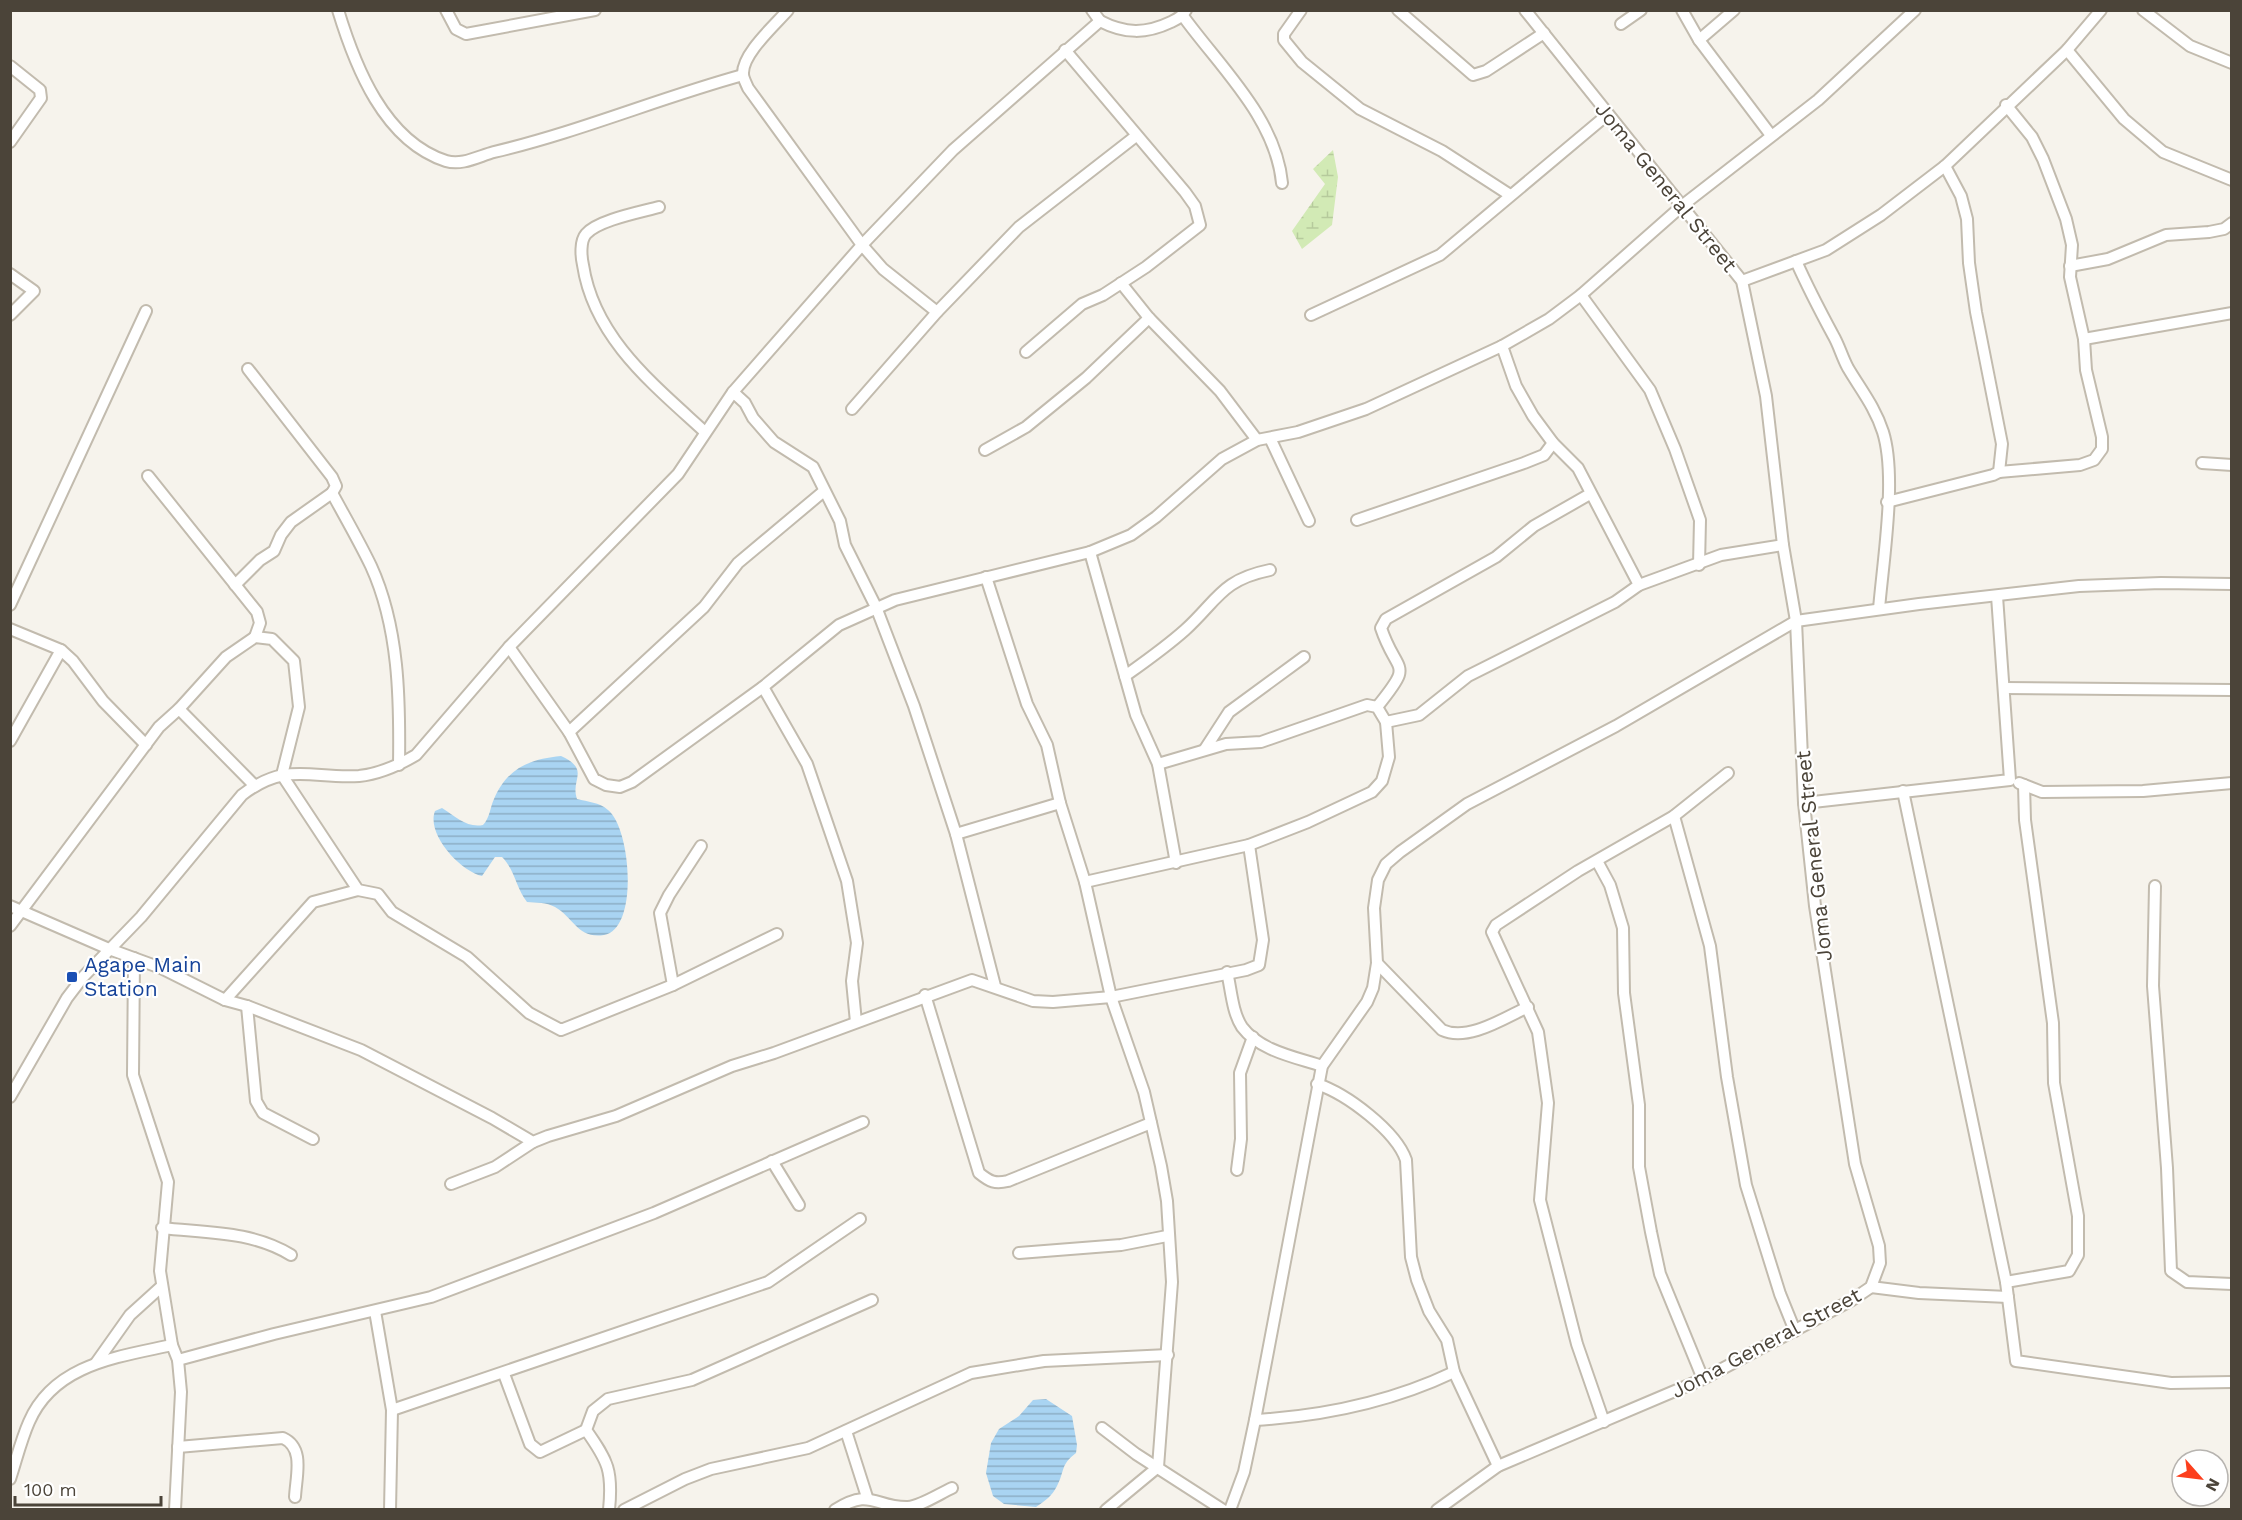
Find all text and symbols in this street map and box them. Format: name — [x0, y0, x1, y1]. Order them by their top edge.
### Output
street label: Joma General Street — [1590, 97, 1743, 277]
street label: Joma General Street — [1790, 749, 1837, 963]
place label: Agape Main Station — [84, 952, 202, 1001]
marker: Agape Main Station — [65, 970, 79, 984]
street label: Joma General Street — [1666, 1282, 1865, 1403]
north arrow — [2170, 1448, 2230, 1508]
scale bar — [15, 1469, 160, 1507]
text: N — [2202, 1475, 2224, 1495]
text: 100 m — [24, 1479, 77, 1500]

